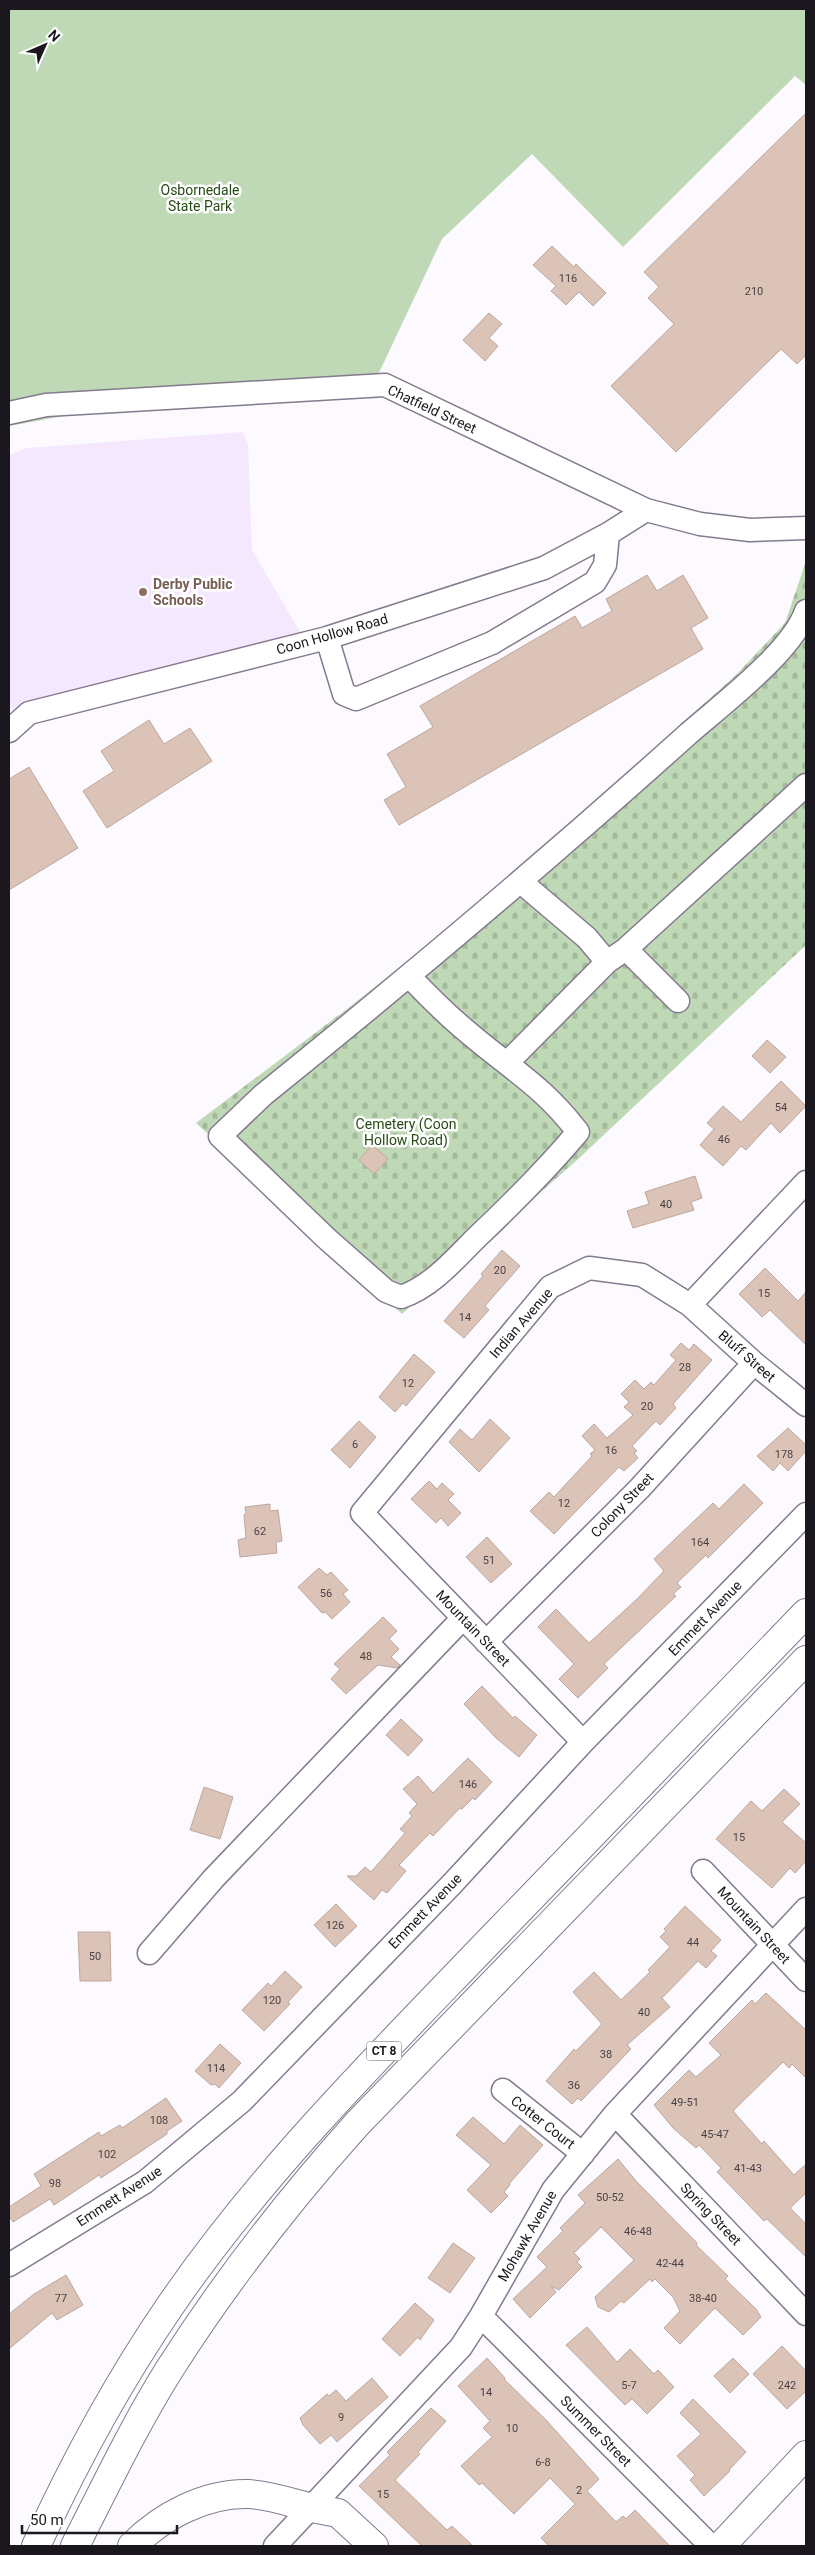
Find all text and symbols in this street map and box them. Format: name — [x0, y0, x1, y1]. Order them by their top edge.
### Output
north arrow — [20, 20, 70, 70]
text: N — [45, 27, 63, 45]
park label: Osbornedale State Park — [161, 182, 239, 214]
house number: 116 — [559, 272, 577, 285]
house number: 210 — [745, 285, 763, 298]
street label: Chatfield Street — [385, 381, 479, 437]
place label: Derby Public Schools — [153, 576, 233, 608]
marker: Derby Public Schools — [137, 586, 149, 598]
street label: Coon Hollow Road — [274, 610, 390, 658]
house number: 54 — [775, 1101, 787, 1114]
park label: Cemetery (Coon Hollow Road) — [356, 1116, 456, 1149]
house number: 46 — [718, 1133, 730, 1146]
house number: 40 — [660, 1198, 672, 1211]
house number: 20 — [494, 1264, 506, 1277]
street label: Indian Avenue — [486, 1285, 556, 1361]
house number: 15 — [758, 1287, 770, 1300]
house number: 14 — [459, 1311, 471, 1324]
street label: Bluff Street — [715, 1327, 779, 1385]
house number: 28 — [679, 1361, 691, 1374]
house number: 12 — [402, 1377, 414, 1390]
house number: 20 — [641, 1400, 653, 1413]
house number: 6 — [352, 1438, 358, 1451]
house number: 16 — [605, 1444, 617, 1457]
house number: 178 — [775, 1448, 793, 1461]
street label: Colony Street — [587, 1469, 657, 1540]
house number: 12 — [558, 1497, 570, 1510]
house number: 62 — [254, 1525, 266, 1538]
house number: 164 — [691, 1536, 709, 1549]
house number: 51 — [483, 1554, 495, 1567]
street label: Emmett Avenue — [665, 1577, 745, 1659]
house number: 56 — [320, 1587, 332, 1600]
street label: Mountain Street — [433, 1587, 514, 1670]
house number: 48 — [360, 1650, 372, 1663]
house number: 146 — [459, 1778, 477, 1791]
house number: 15 — [733, 1831, 745, 1844]
street label: Emmett Avenue — [385, 1870, 465, 1952]
street label: Mountain Street — [714, 1883, 794, 1967]
house number: 126 — [326, 1919, 344, 1932]
house number: 44 — [687, 1936, 699, 1949]
house number: 50 — [89, 1950, 101, 1963]
house number: 120 — [263, 1994, 281, 2007]
house number: 40 — [638, 2006, 650, 2019]
road number: CT 8 — [366, 2042, 402, 2060]
house number: 38 — [600, 2048, 612, 2061]
house number: 114 — [207, 2062, 225, 2075]
house number: 36 — [568, 2079, 580, 2092]
street label: Cotter Court — [508, 2092, 578, 2152]
house number: 49-51 — [671, 2096, 699, 2109]
house number: 108 — [150, 2114, 168, 2127]
house number: 45-47 — [701, 2128, 729, 2141]
house number: 102 — [98, 2148, 116, 2161]
house number: 41-43 — [734, 2162, 762, 2175]
street label: Emmett Avenue — [73, 2163, 165, 2229]
house number: 98 — [49, 2177, 61, 2190]
street label: Spring Street — [677, 2180, 745, 2249]
street label: Mohawk Avenue — [494, 2188, 560, 2284]
house number: 50-52 — [596, 2191, 624, 2204]
house number: 46-48 — [624, 2225, 652, 2238]
house number: 42-44 — [656, 2257, 684, 2270]
house number: 77 — [55, 2292, 67, 2305]
house number: 38-40 — [689, 2292, 717, 2305]
house number: 5-7 — [621, 2379, 637, 2392]
house number: 242 — [778, 2379, 796, 2392]
house number: 14 — [480, 2386, 492, 2399]
street label: Summer Street — [557, 2392, 635, 2470]
house number: 9 — [338, 2411, 344, 2424]
house number: 10 — [506, 2422, 518, 2435]
house number: 6-8 — [535, 2456, 551, 2469]
house number: 2 — [576, 2484, 582, 2497]
house number: 15 — [377, 2488, 389, 2501]
scale bar — [22, 2502, 178, 2534]
text: 50 m — [30, 2511, 64, 2529]

